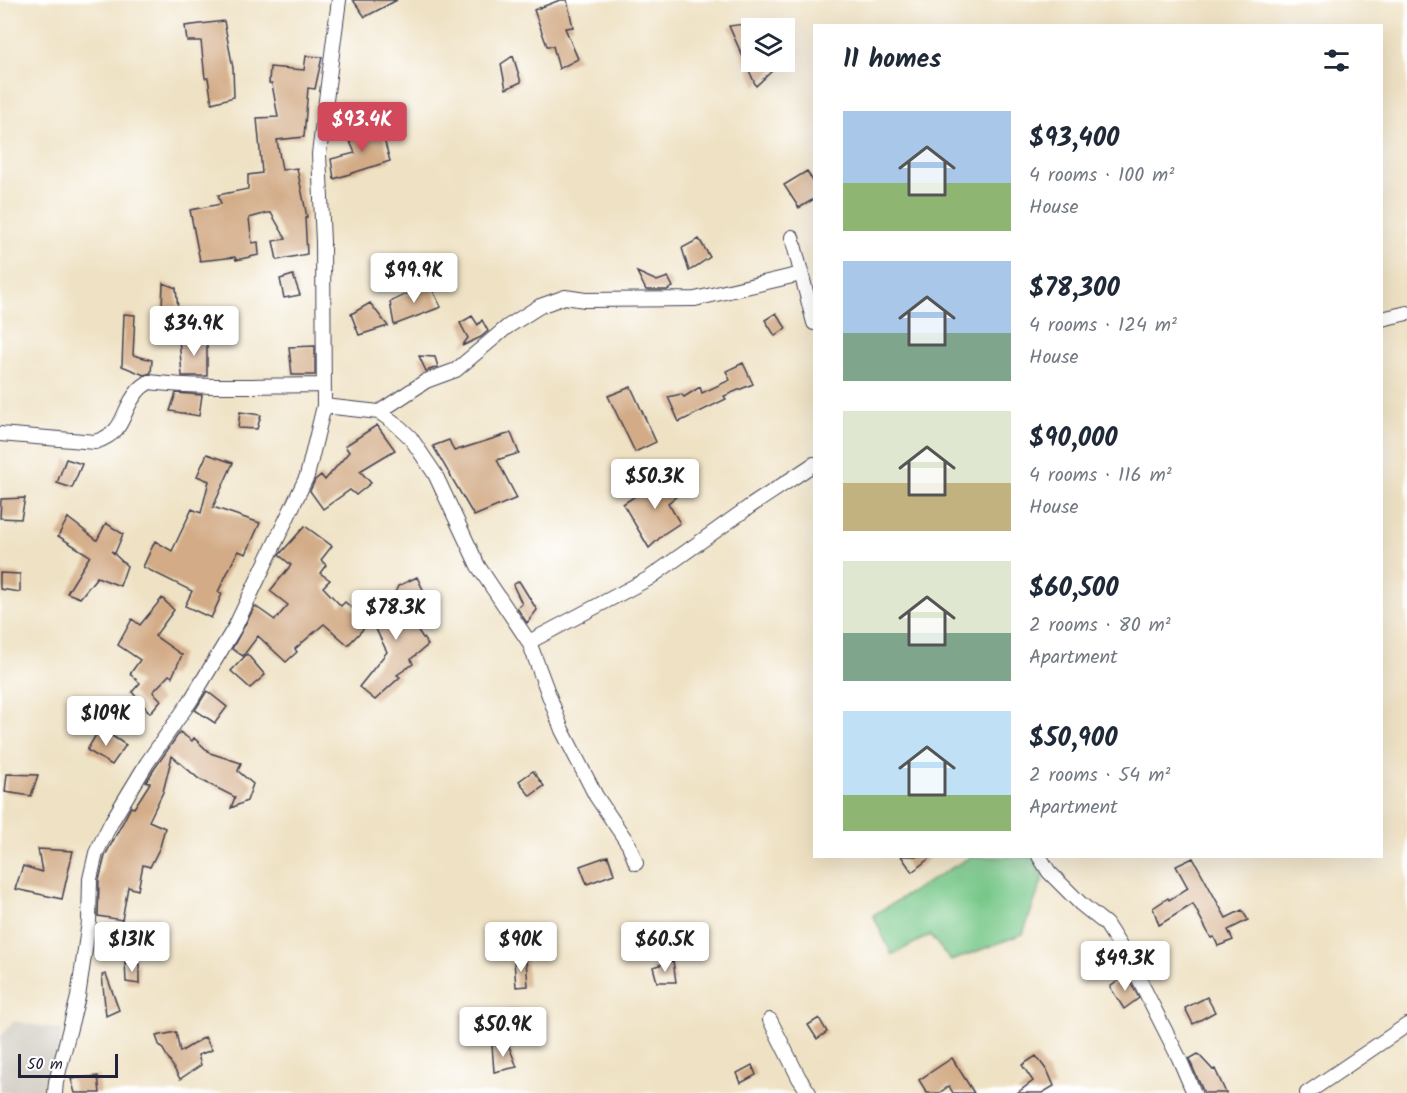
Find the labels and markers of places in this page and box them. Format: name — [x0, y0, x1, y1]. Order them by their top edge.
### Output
pin: $93.4K — [313, 102, 411, 153]
pin: $99.9K — [365, 253, 463, 304]
pin: $34.9K — [145, 306, 243, 357]
pin: $50.3K — [606, 459, 704, 510]
pin: $78.3K — [347, 590, 445, 641]
pin: $109K — [64, 696, 148, 747]
pin: $131K — [90, 922, 174, 973]
pin: $90K — [485, 922, 557, 973]
pin: $60.5K — [616, 922, 714, 973]
pin: $49.3K — [1076, 941, 1174, 992]
pin: $50.9K — [454, 1007, 552, 1058]

